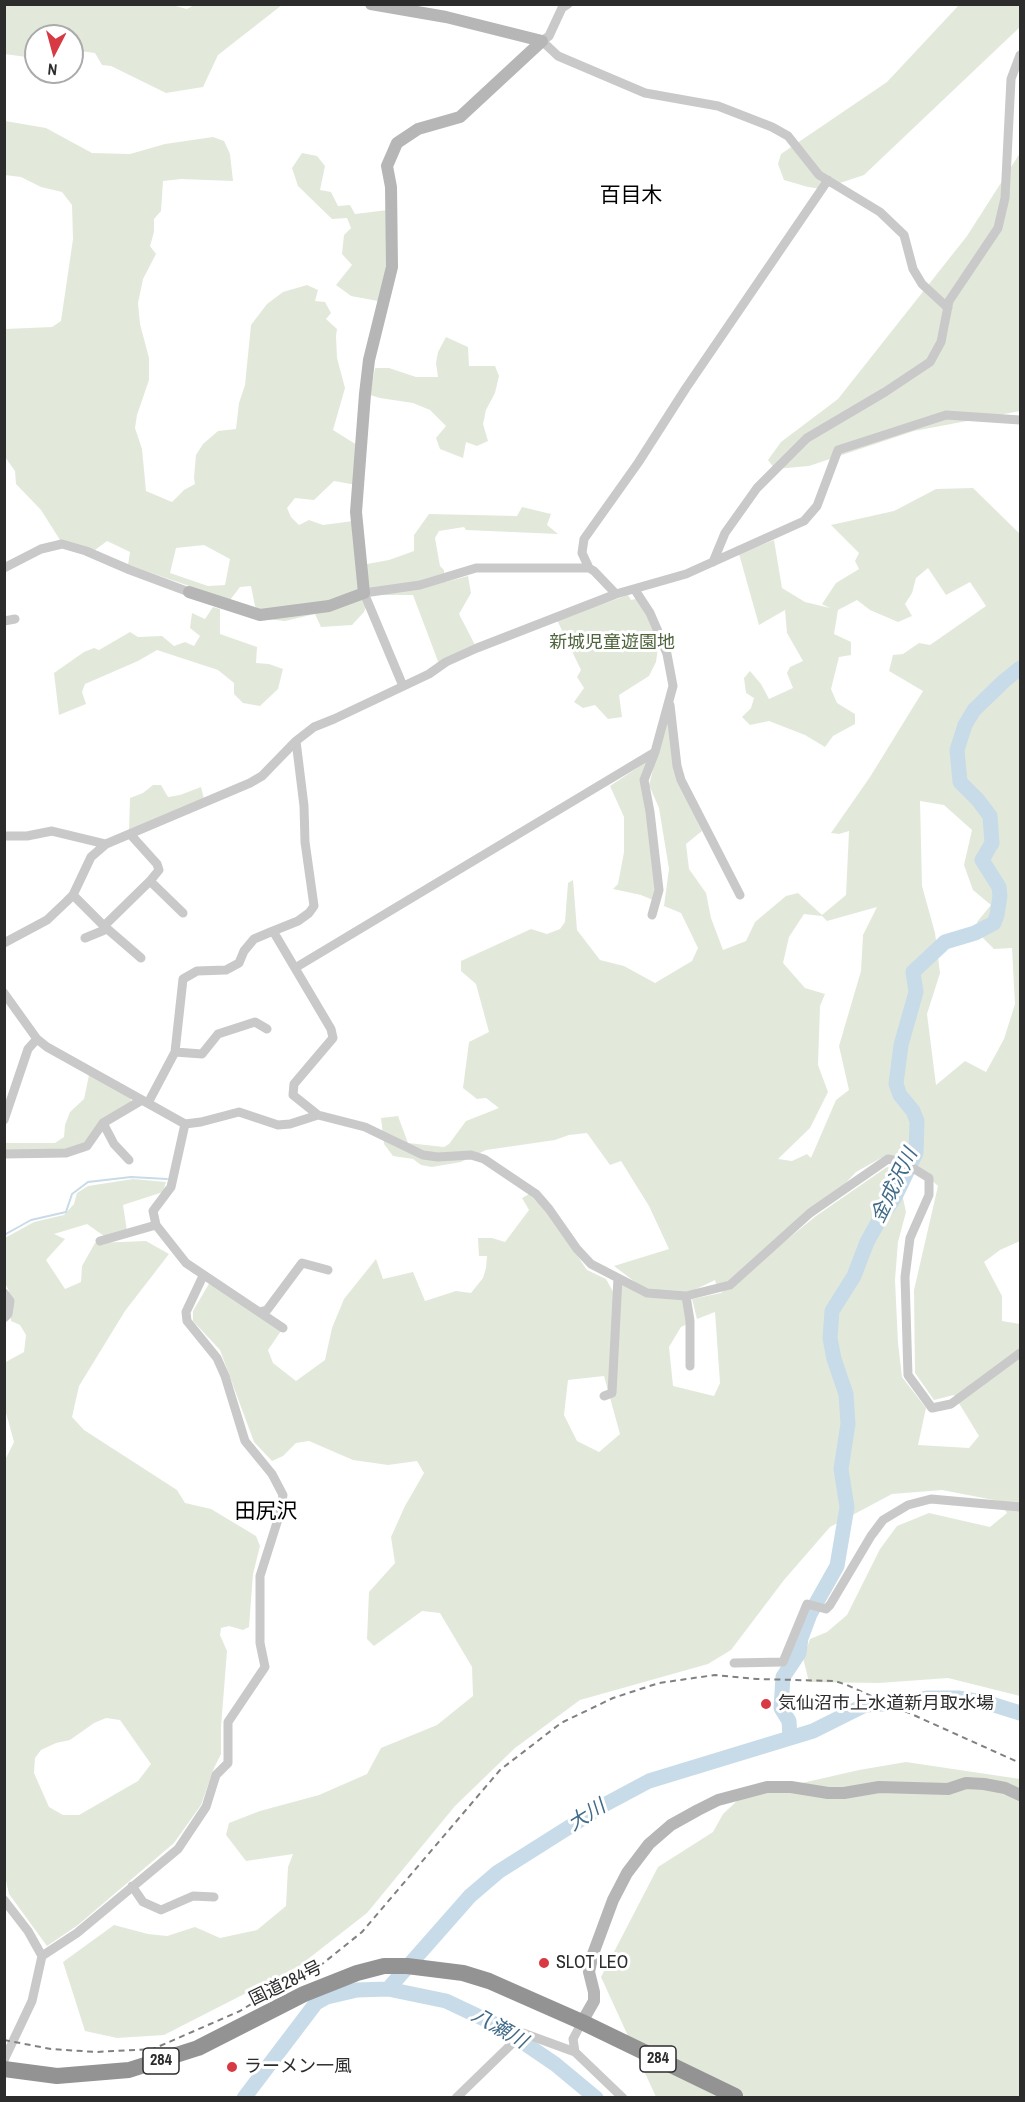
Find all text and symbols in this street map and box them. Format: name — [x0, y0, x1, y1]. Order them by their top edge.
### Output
north arrow — [24, 24, 84, 84]
text: N — [46, 58, 58, 81]
district label: 百目木 — [600, 183, 662, 209]
park label: 新城児童遊園地 — [549, 632, 675, 654]
water label: 金成沢川 — [867, 1145, 923, 1227]
district label: 田尻沢 — [235, 1499, 297, 1525]
place label: 気仙沼市上水道新月取水場 — [778, 1693, 994, 1715]
marker: 気仙沼市上水道新月取水場 — [759, 1697, 773, 1711]
water label: 大川 — [564, 1795, 610, 1837]
place label: SLOT LEO — [556, 1952, 628, 1974]
marker: SLOT LEO — [537, 1956, 551, 1970]
street label: 国道284号 — [246, 1957, 326, 2011]
water label: 八瀬川 — [467, 2004, 531, 2054]
road number: 284 — [640, 2046, 676, 2072]
road number: 284 — [143, 2048, 179, 2074]
place label: ラーメン一風 — [244, 2056, 352, 2078]
marker: ラーメン一風 — [225, 2060, 239, 2074]

